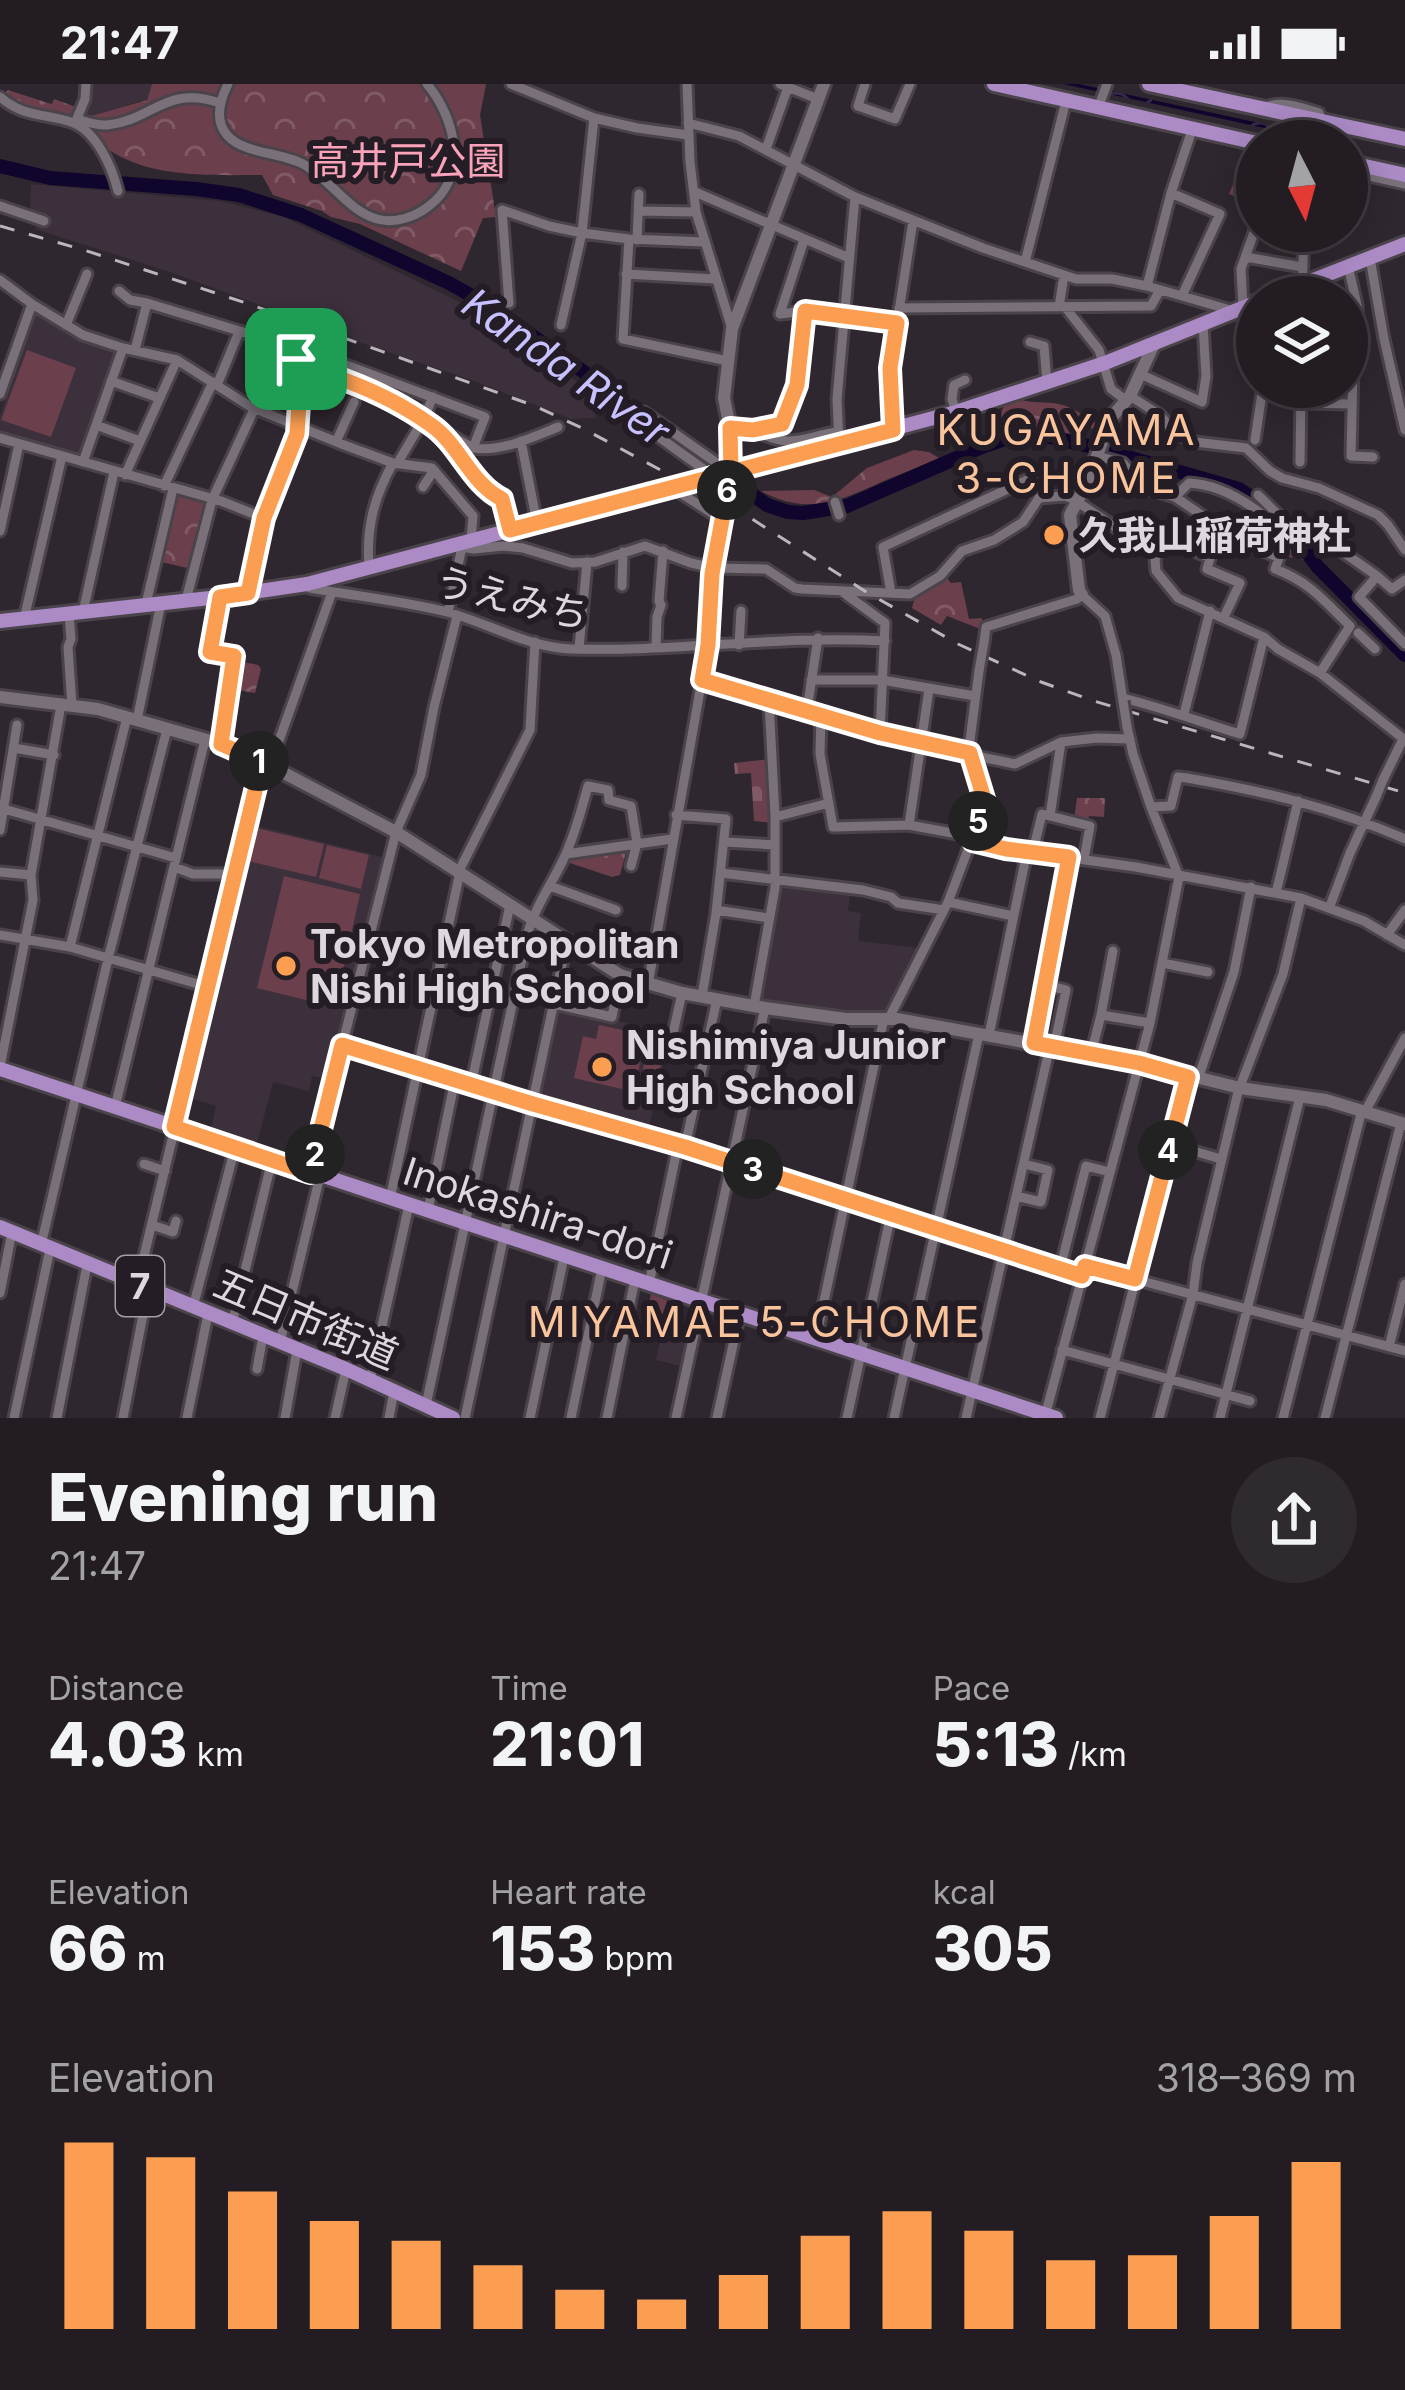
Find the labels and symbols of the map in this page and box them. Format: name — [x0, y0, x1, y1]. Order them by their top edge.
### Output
north arrow — [1236, 120, 1368, 252]
park label: 高井戸公園 — [310, 137, 506, 184]
water label: Kanda River — [453, 277, 680, 457]
pin — [245, 308, 347, 410]
district label: KUGAYAMA 3-CHOME — [936, 404, 1198, 503]
pin: 6 — [697, 460, 757, 520]
place label: 久我山稲荷神社 — [1078, 511, 1351, 558]
marker: 久我山稲荷神社 — [1041, 522, 1067, 548]
street label: うえみち — [431, 557, 593, 638]
pin: 1 — [229, 731, 289, 791]
pin: 5 — [948, 791, 1008, 851]
place label: Tokyo Metropolitan Nishi High School — [310, 920, 680, 1012]
marker: Tokyo Metropolitan Nishi High School — [273, 953, 299, 979]
place label: Nishimiya Junior High School — [626, 1021, 946, 1113]
marker: Nishimiya Junior High School — [589, 1054, 615, 1080]
pin: 4 — [1138, 1120, 1198, 1180]
pin: 2 — [285, 1124, 345, 1184]
pin: 3 — [723, 1139, 783, 1199]
street label: Inokashira-dori — [398, 1147, 678, 1278]
road number: 7 — [116, 1256, 164, 1316]
street label: 五日市街道 — [207, 1259, 405, 1378]
district label: MIYAMAE 5-CHOME — [528, 1296, 982, 1347]

